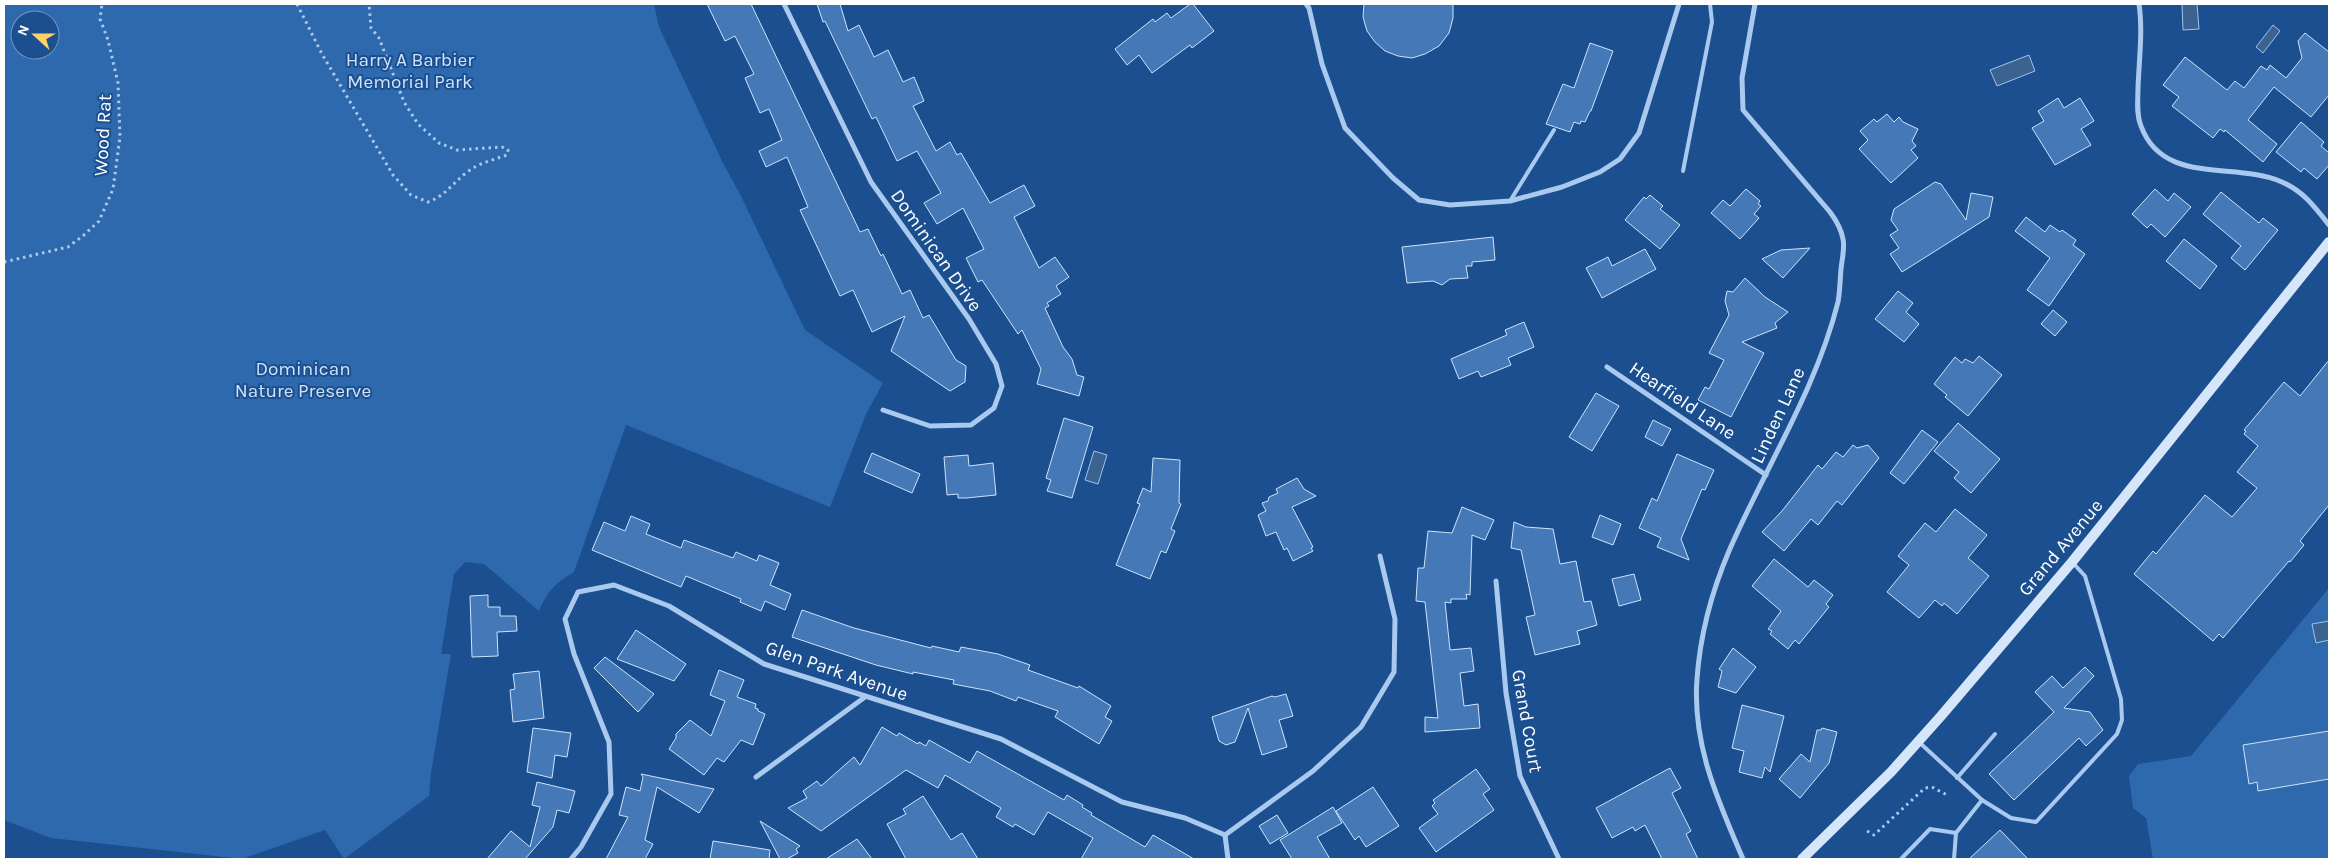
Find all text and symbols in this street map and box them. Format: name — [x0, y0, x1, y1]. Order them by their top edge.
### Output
north arrow — [10, 10, 60, 60]
text: N — [14, 23, 33, 38]
park label: Harry A Barbier Memorial Park — [346, 49, 474, 93]
street label: Wood Rat — [90, 93, 116, 177]
street label: Dominican Drive — [886, 185, 987, 316]
street label: Hearfield Lane — [1625, 357, 1740, 444]
park label: Dominican Nature Preserve — [235, 358, 371, 402]
street label: Linden Lane — [1746, 364, 1810, 467]
street label: Grand Avenue — [2014, 495, 2108, 600]
street label: Glen Park Avenue — [763, 636, 911, 706]
street label: Grand Court — [1507, 668, 1547, 774]

